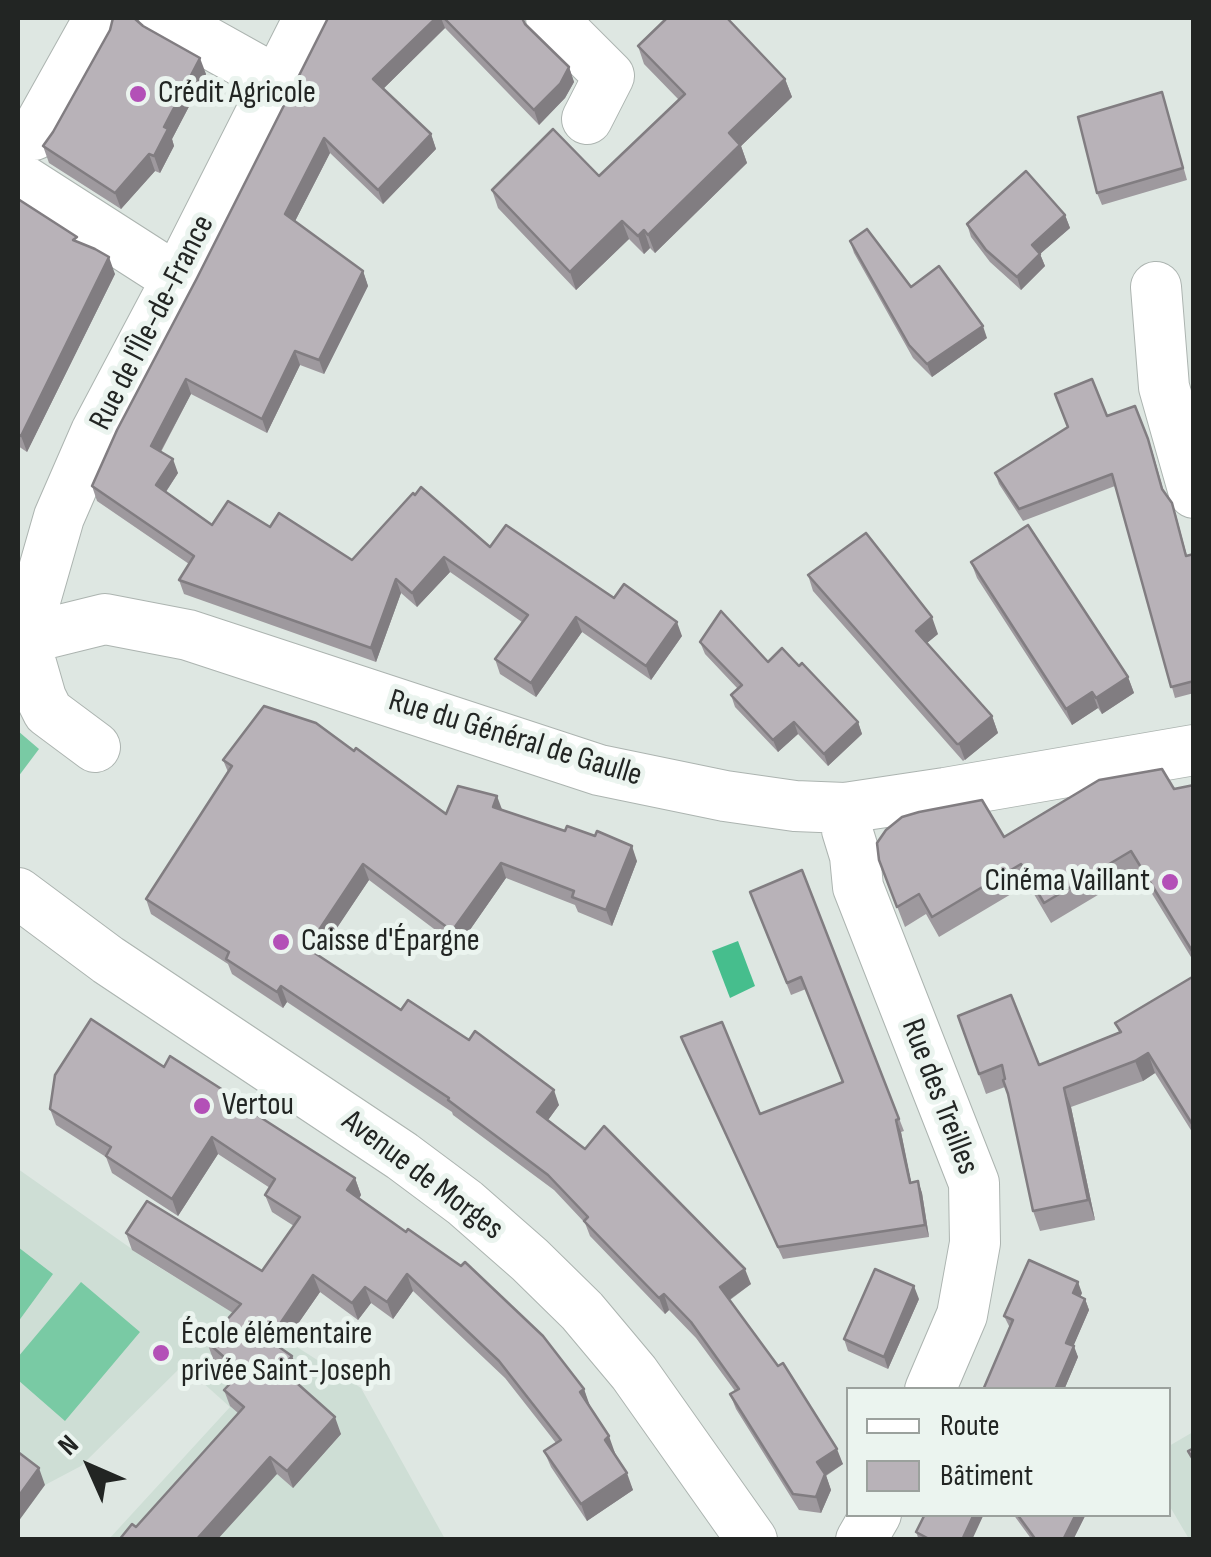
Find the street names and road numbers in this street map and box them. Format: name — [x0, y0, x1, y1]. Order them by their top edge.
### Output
street label: Rue de l'Île-de-France — [82, 209, 224, 437]
street label: Rue du Général de Gaulle — [384, 682, 646, 796]
street label: Rue des Treilles — [892, 1014, 986, 1180]
street label: Avenue de Morges — [334, 1103, 510, 1249]

